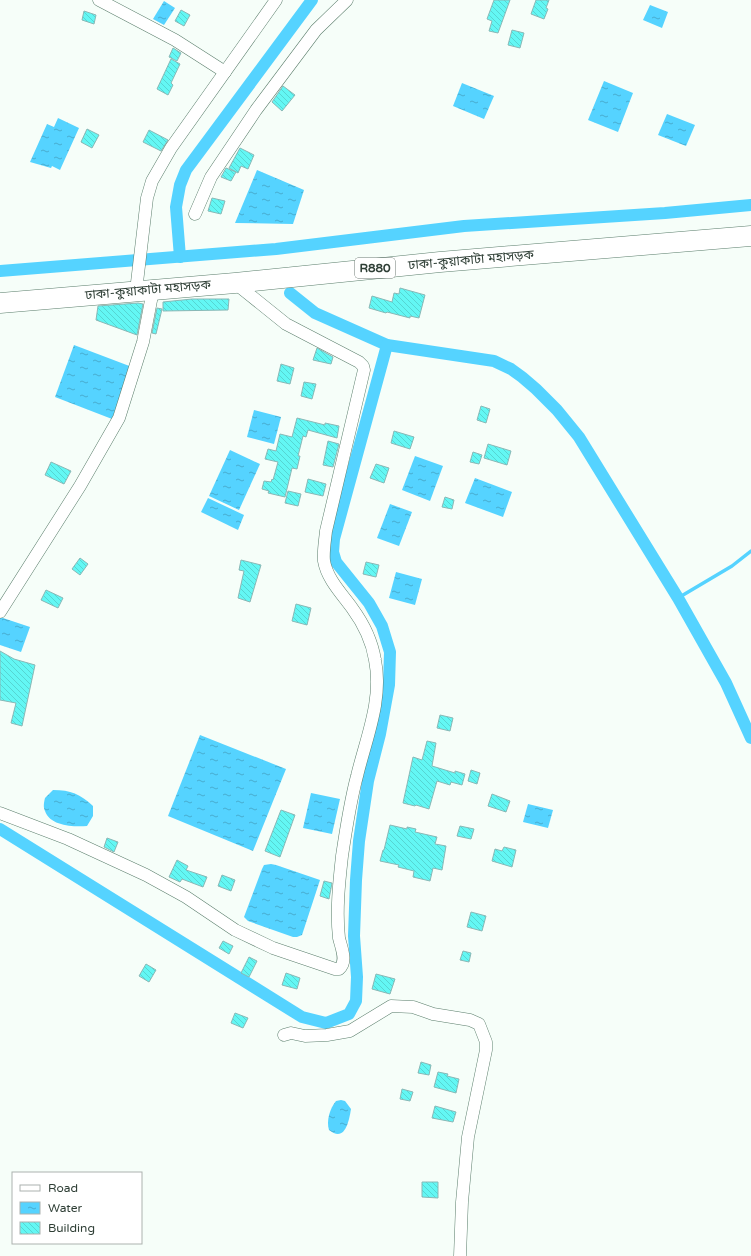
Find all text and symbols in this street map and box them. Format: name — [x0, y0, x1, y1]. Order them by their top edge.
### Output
street label: ঢাকা-কুয়াকাটা মহাসড়ক — [407, 246, 535, 274]
road number: R880 — [355, 258, 395, 278]
street label: ঢাকা-কুয়াকাটা মহাসড়ক — [84, 276, 212, 304]
legend — [12, 1172, 142, 1244]
text: Road — [48, 1181, 78, 1195]
text: Water — [48, 1201, 83, 1215]
text: Building — [48, 1221, 95, 1235]

